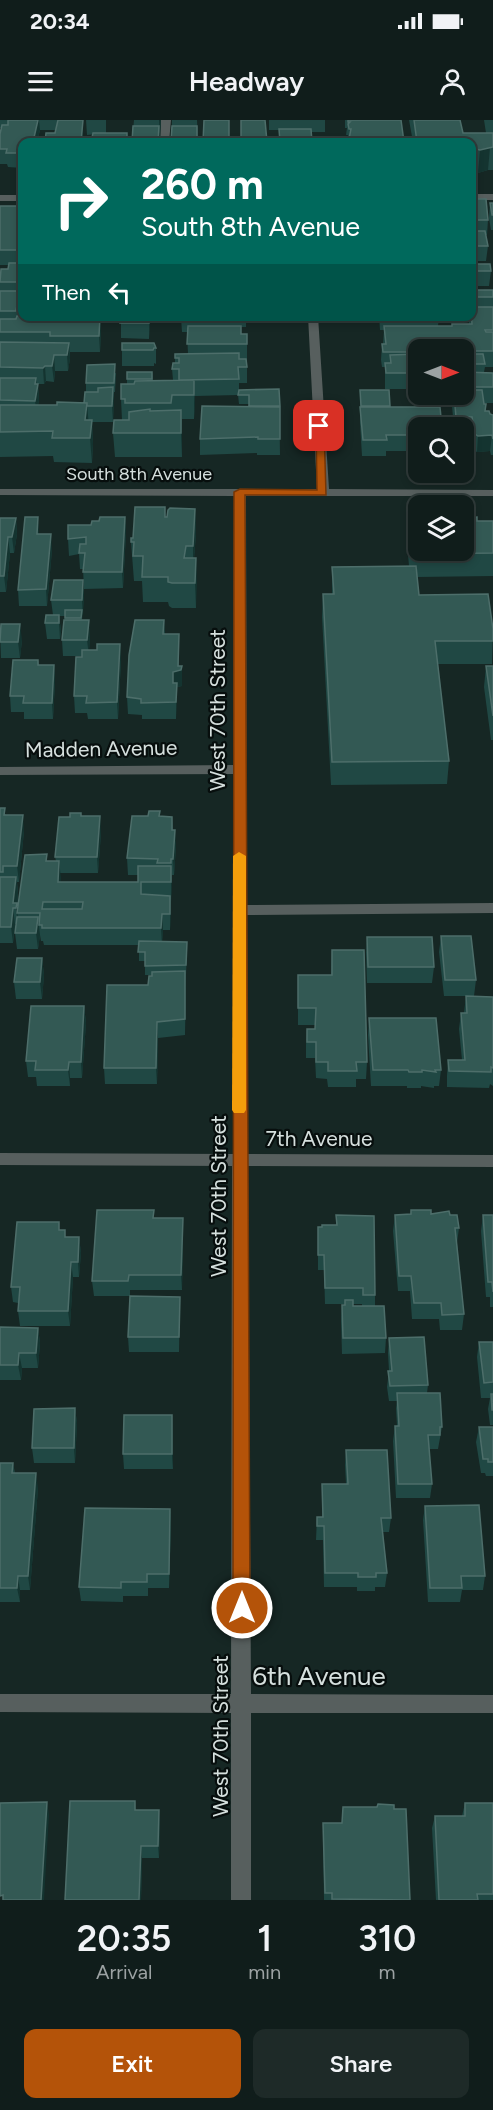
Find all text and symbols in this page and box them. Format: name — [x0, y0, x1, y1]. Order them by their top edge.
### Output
text: 20:34 — [30, 8, 90, 35]
icon: menu — [24, 65, 57, 98]
text: Headway — [189, 65, 304, 98]
icon: person — [436, 65, 469, 98]
text: 260 m — [141, 159, 264, 210]
icon: right — [42, 162, 120, 240]
text: South 8th Avenue — [141, 210, 360, 243]
icon: left — [103, 276, 136, 309]
text: Then — [42, 279, 91, 306]
north arrow — [408, 339, 474, 405]
map controls — [408, 339, 474, 561]
pin — [293, 400, 344, 451]
icon: arrive — [302, 409, 335, 442]
button: search — [408, 417, 474, 483]
street label: South 8th Avenue — [66, 463, 212, 485]
button: layers — [408, 495, 474, 561]
street label: West 70th Street — [205, 629, 230, 791]
street label: Madden Avenue — [25, 735, 177, 762]
street label: West 70th Street — [206, 1115, 231, 1277]
street label: 7th Avenue — [265, 1126, 373, 1151]
position arrow — [210, 1576, 274, 1640]
street label: West 70th Street — [208, 1655, 233, 1817]
street label: 6th Avenue — [252, 1660, 386, 1692]
text: 20:35 — [77, 1917, 171, 1960]
text: 1 — [257, 1917, 272, 1960]
text: 310 — [358, 1917, 416, 1960]
text: Arrival — [96, 1960, 152, 1984]
text: min — [248, 1960, 281, 1984]
text: m — [379, 1960, 396, 1984]
button: Exit — [24, 2029, 241, 2098]
button: Share — [253, 2029, 469, 2098]

